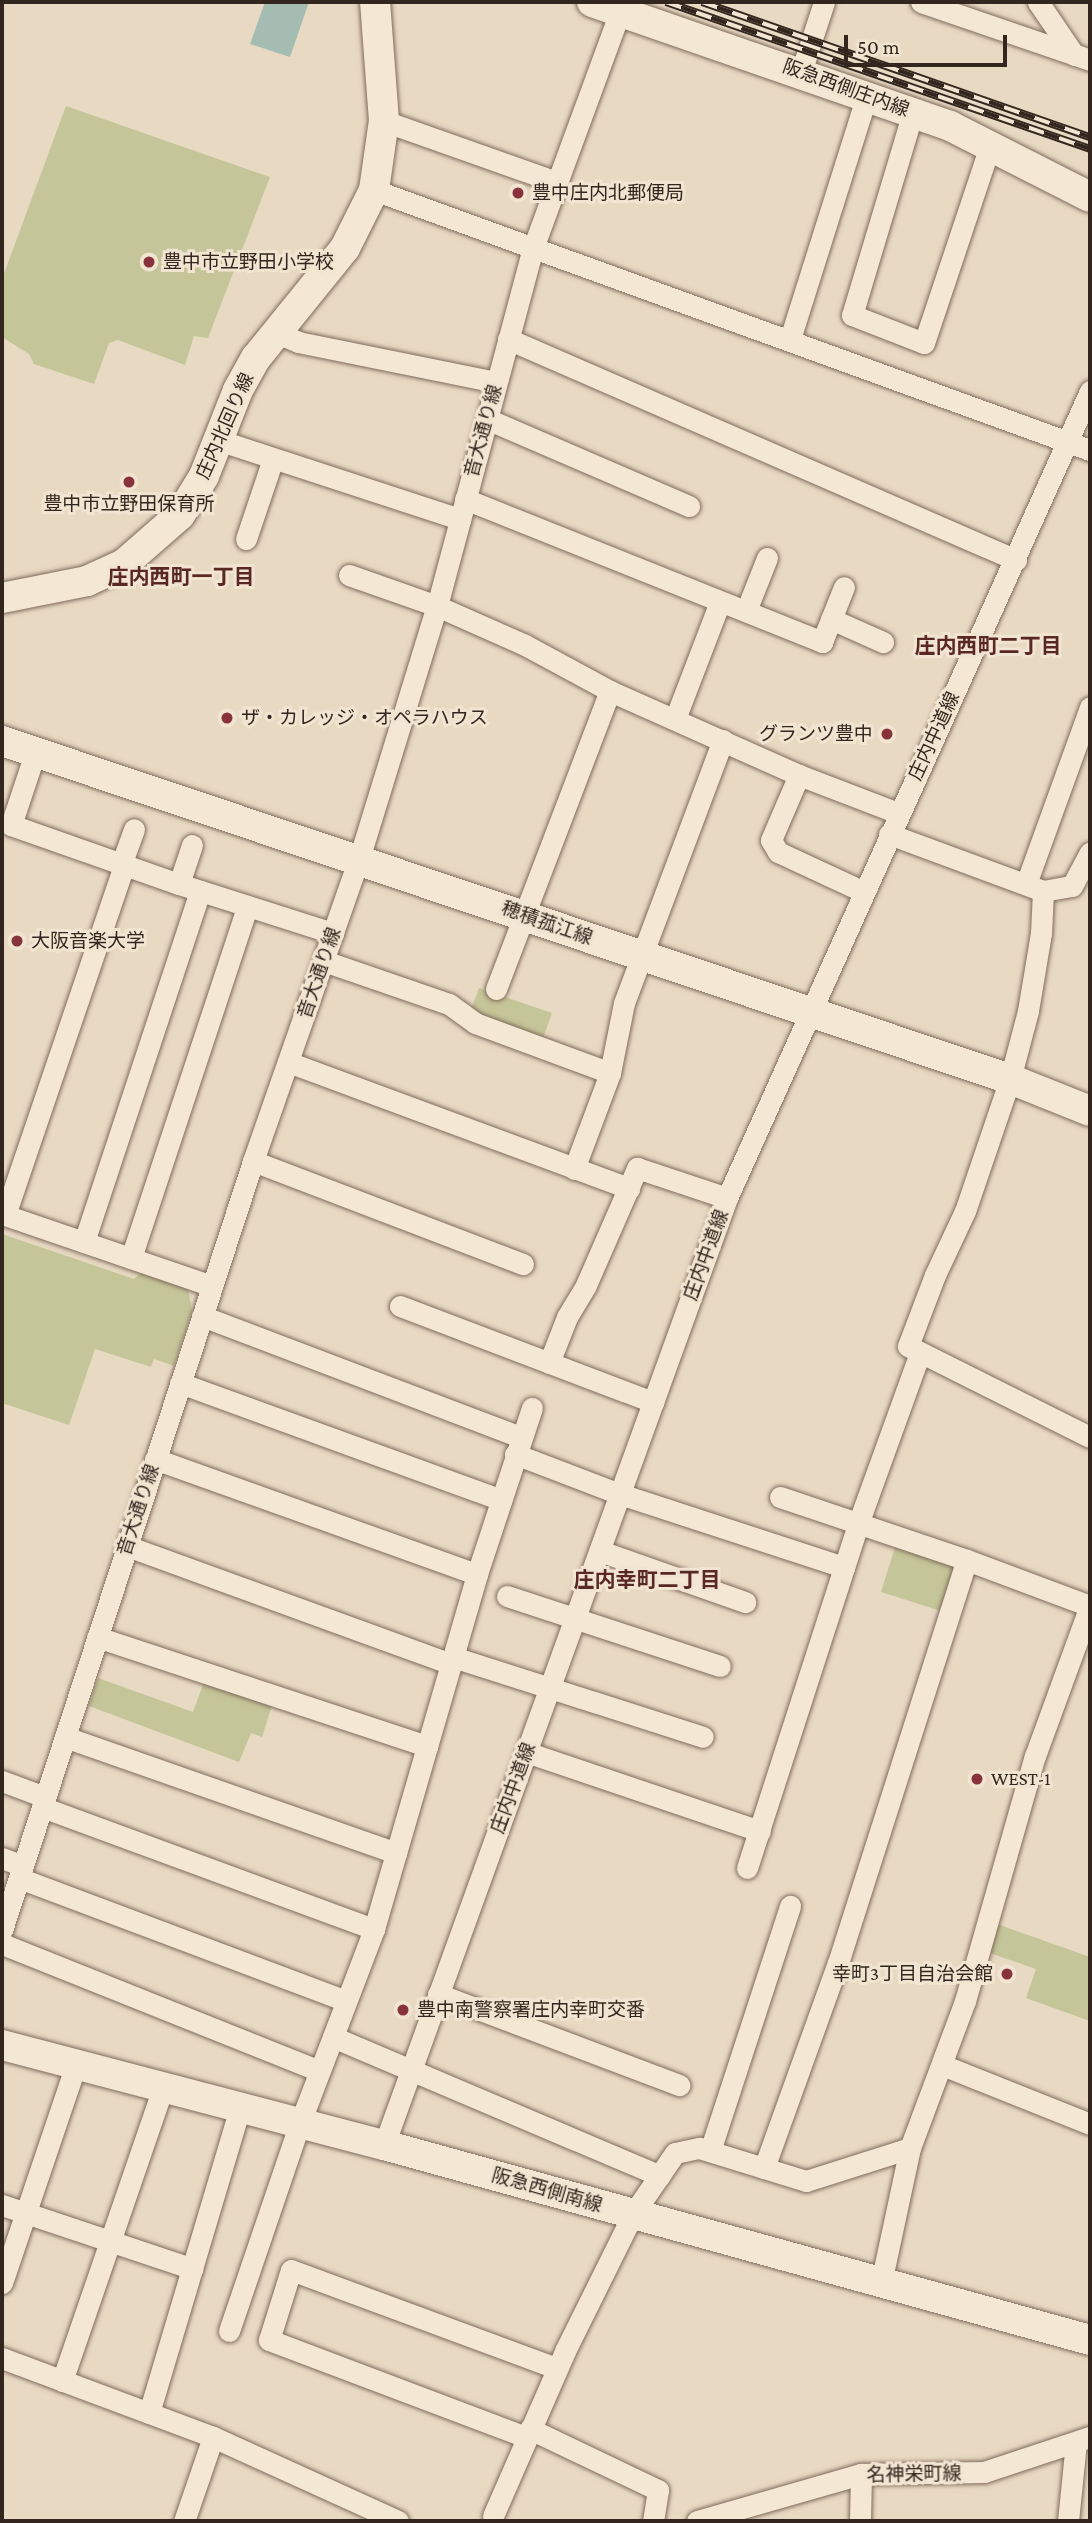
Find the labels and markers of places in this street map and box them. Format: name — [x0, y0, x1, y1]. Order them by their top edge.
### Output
place label: 豊中庄内北郵便局 — [532, 182, 684, 204]
marker: 豊中庄内北郵便局 — [510, 185, 526, 201]
place label: 豊中市立野田小学校 — [163, 251, 334, 273]
marker: 豊中市立野田小学校 — [141, 254, 157, 270]
marker: 豊中市立野田保育所 — [121, 474, 137, 490]
place label: 豊中市立野田保育所 — [44, 493, 214, 515]
place label: ザ・カレッジ・オペラハウス — [241, 707, 488, 729]
marker: ザ・カレッジ・オペラハウス — [219, 710, 235, 726]
place label: グランツ豊中 — [759, 723, 873, 745]
marker: グランツ豊中 — [879, 726, 895, 742]
place label: 大阪音楽大学 — [31, 930, 145, 952]
marker: 大阪音楽大学 — [9, 933, 25, 949]
place label: WEST-1 — [991, 1768, 1051, 1790]
marker: WEST-1 — [969, 1771, 985, 1787]
place label: 幸町3丁目自治会館 — [832, 1963, 993, 1985]
marker: 幸町3丁目自治会館 — [999, 1966, 1015, 1982]
place label: 豊中南警察署庄内幸町交番 — [417, 1999, 645, 2021]
marker: 豊中南警察署庄内幸町交番 — [395, 2002, 411, 2018]

